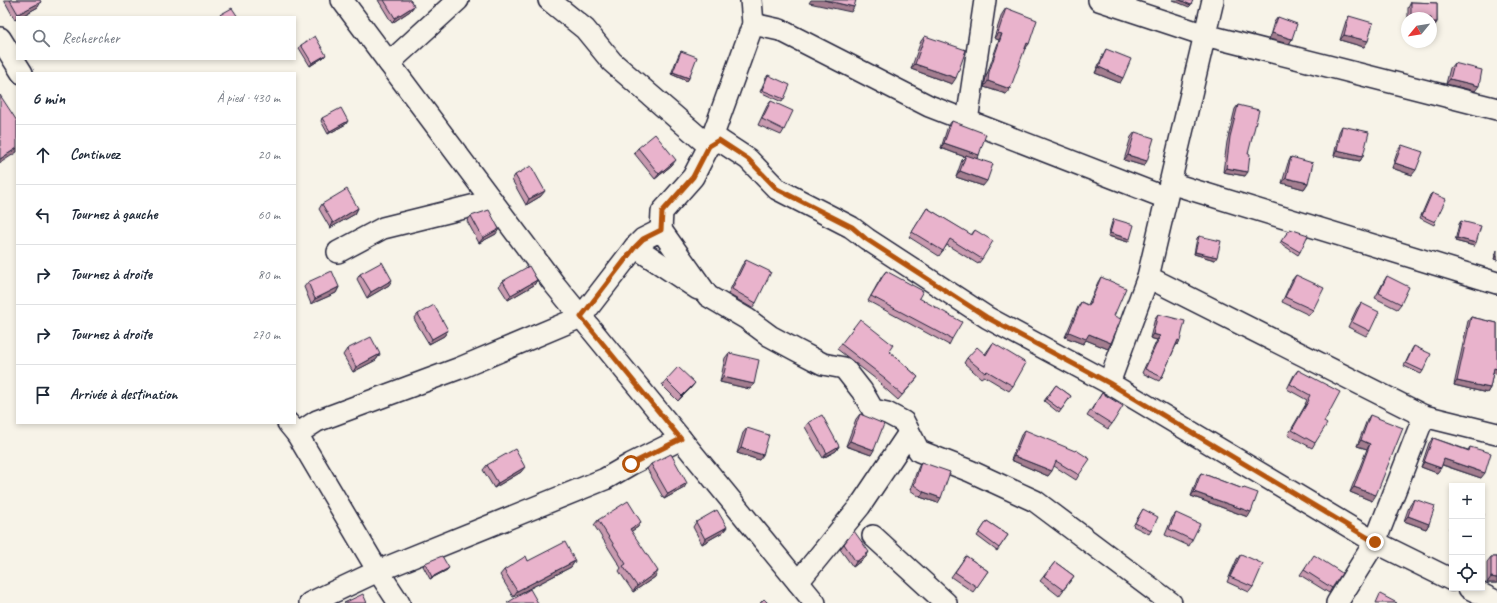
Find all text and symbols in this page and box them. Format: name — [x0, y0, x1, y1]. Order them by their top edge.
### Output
north arrow — [1401, 12, 1437, 48]
search box — [16, 16, 296, 60]
icon: search — [30, 27, 52, 49]
text: Rechercher — [62, 29, 120, 48]
text: 6 min — [32, 88, 65, 109]
text: À pied · 430 m — [217, 90, 280, 106]
icon: ahead — [32, 144, 54, 166]
text: Continuez — [70, 145, 120, 164]
text: 20 m — [258, 147, 280, 163]
icon: left — [32, 204, 54, 226]
text: Tournez à gauche — [70, 205, 157, 224]
text: 60 m — [258, 207, 280, 223]
icon: right — [32, 264, 54, 286]
text: Tournez à droite — [70, 265, 152, 284]
text: 80 m — [258, 267, 280, 283]
icon: right — [32, 324, 54, 346]
text: Tournez à droite — [70, 325, 152, 344]
text: 270 m — [252, 327, 280, 343]
icon: arrive — [32, 384, 54, 406]
text: Arrivée à destination — [70, 385, 178, 404]
route start — [622, 455, 640, 473]
map controls — [1449, 483, 1485, 591]
button: + — [1449, 483, 1485, 519]
button: − — [1449, 519, 1485, 555]
route end — [1366, 533, 1384, 551]
button: locate — [1449, 555, 1485, 591]

